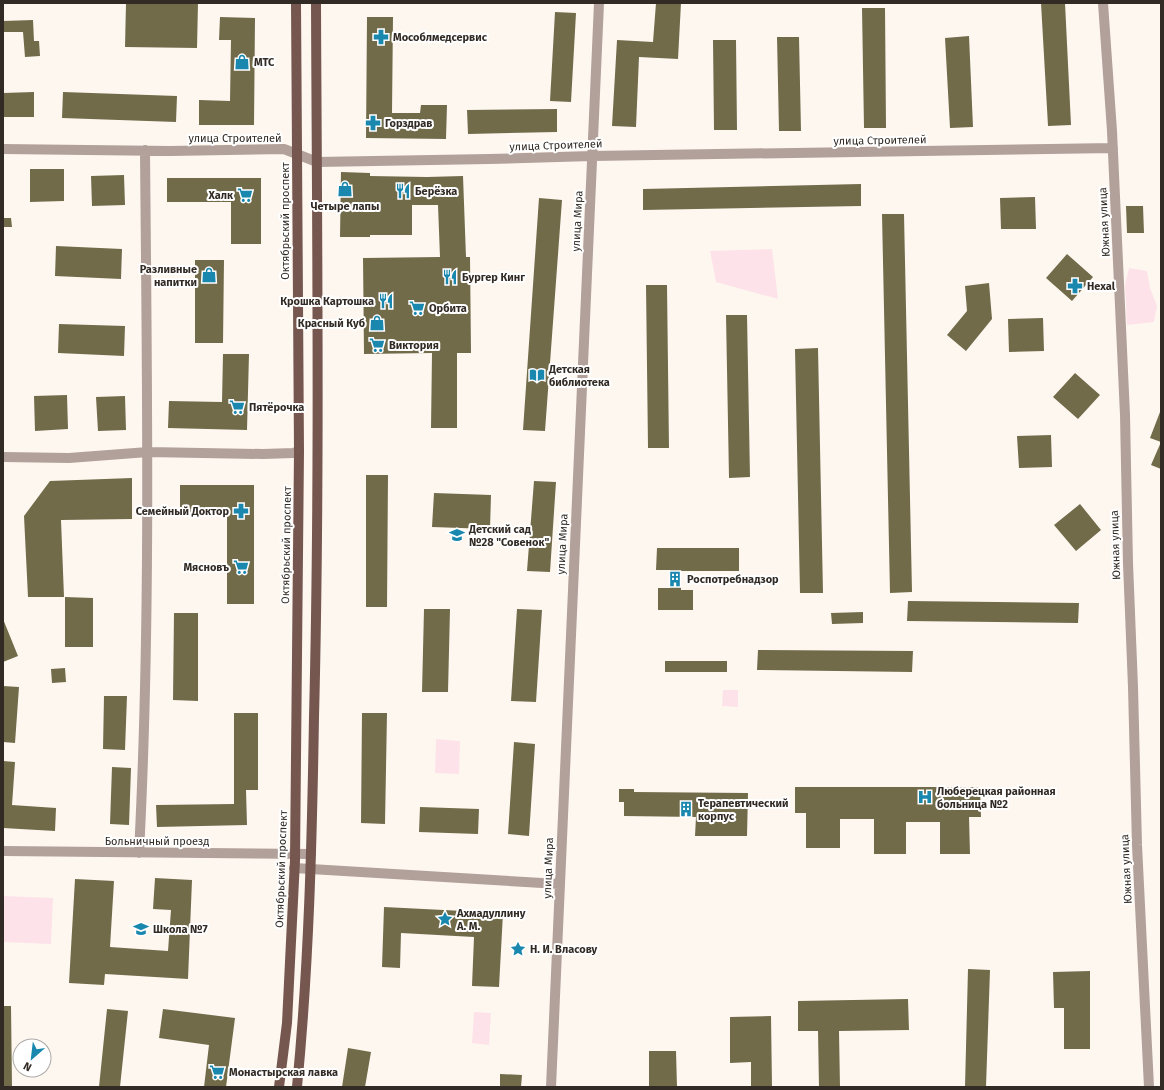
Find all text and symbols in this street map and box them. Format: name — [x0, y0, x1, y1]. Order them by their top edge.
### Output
pharmacy icon: Мособлмедсервис — [372, 28, 390, 46]
place label: Мособлмедсервис — [393, 31, 488, 44]
shop icon: МТС — [233, 53, 251, 71]
place label: МТС — [254, 56, 275, 69]
pharmacy icon: Горздрав — [364, 114, 382, 132]
place label: Горздрав — [385, 117, 432, 130]
street label: улица Строителей — [188, 132, 282, 145]
street label: улица Строителей — [833, 133, 927, 148]
street label: улица Строителей — [509, 137, 603, 154]
street label: Октябрьский проспект — [279, 162, 292, 280]
shop icon: Четыре лапы — [336, 180, 354, 198]
restaurant icon: Берёзка — [394, 182, 412, 200]
place label: Берёзка — [415, 185, 457, 198]
supermarket icon: Халк — [236, 186, 254, 204]
street label: Южная улица — [1096, 187, 1113, 257]
place label: Халк — [207, 189, 234, 202]
street label: улица Мира — [569, 190, 586, 252]
place label: Четыре лапы — [311, 200, 379, 213]
place label: Разливные напитки — [140, 263, 197, 289]
shop icon: Разливные напитки — [200, 266, 218, 284]
restaurant icon: Бургер Кинг — [441, 268, 459, 286]
place label: Бургер Кинг — [462, 271, 525, 284]
pharmacy icon: Hexal — [1066, 277, 1084, 295]
place label: Hexal — [1087, 280, 1116, 293]
restaurant icon: Крошка Картошка — [377, 292, 395, 310]
place label: Крошка Картошка — [280, 295, 374, 308]
supermarket icon: Орбита — [408, 299, 426, 317]
place label: Орбита — [429, 302, 467, 315]
shop icon: Красный Куб — [368, 314, 386, 332]
place label: Красный Куб — [298, 317, 365, 330]
supermarket icon: Виктория — [368, 336, 386, 354]
place label: Виктория — [389, 339, 439, 352]
place label: Детская библиотека — [548, 363, 610, 389]
library icon: Детская библиотека — [528, 366, 546, 384]
supermarket icon: Пятёрочка — [228, 398, 246, 416]
place label: Пятёрочка — [249, 401, 304, 414]
street label: Октябрьский проспект — [279, 486, 294, 604]
pharmacy icon: Семейный Доктор — [232, 502, 250, 520]
place label: Семейный Доктор — [136, 505, 229, 518]
street label: Южная улица — [1108, 510, 1123, 580]
street label: улица Мира — [554, 513, 571, 575]
place label: Детский сад №28 "Совенок" — [468, 523, 550, 549]
school or university icon: Детский сад №28 "Совенок" — [448, 526, 466, 544]
supermarket icon: Мясновъ — [232, 558, 250, 576]
place label: Мясновъ — [183, 561, 229, 574]
building icon: Роспотребнадзор — [666, 570, 684, 588]
place label: Роспотребнадзор — [687, 573, 779, 586]
place label: Люберецкая районная больница №2 — [937, 785, 1056, 811]
hospital icon: Люберецкая районная больница №2 — [916, 788, 934, 806]
place label: Терапевтический корпус — [698, 797, 788, 823]
building icon: Терапевтический корпус — [677, 800, 695, 818]
street label: Октябрьский проспект — [273, 810, 290, 928]
street label: Южная улица — [1118, 834, 1135, 904]
street label: Больничный проезд — [105, 835, 209, 848]
street label: улица Мира — [541, 837, 556, 899]
place label: Ахмадуллину А. М. — [456, 907, 526, 933]
place icon: Ахмадуллину А. М. — [436, 910, 454, 928]
school or university icon: Школа №7 — [132, 920, 150, 938]
place label: Школа №7 — [153, 923, 208, 936]
place icon: Н. И. Власову — [509, 940, 527, 958]
place label: Н. И. Власову — [530, 943, 598, 956]
north arrow — [12, 1038, 52, 1078]
text: N — [21, 1059, 34, 1074]
supermarket icon: Монастырская лавка — [208, 1063, 226, 1081]
place label: Монастырская лавка — [229, 1066, 338, 1079]

